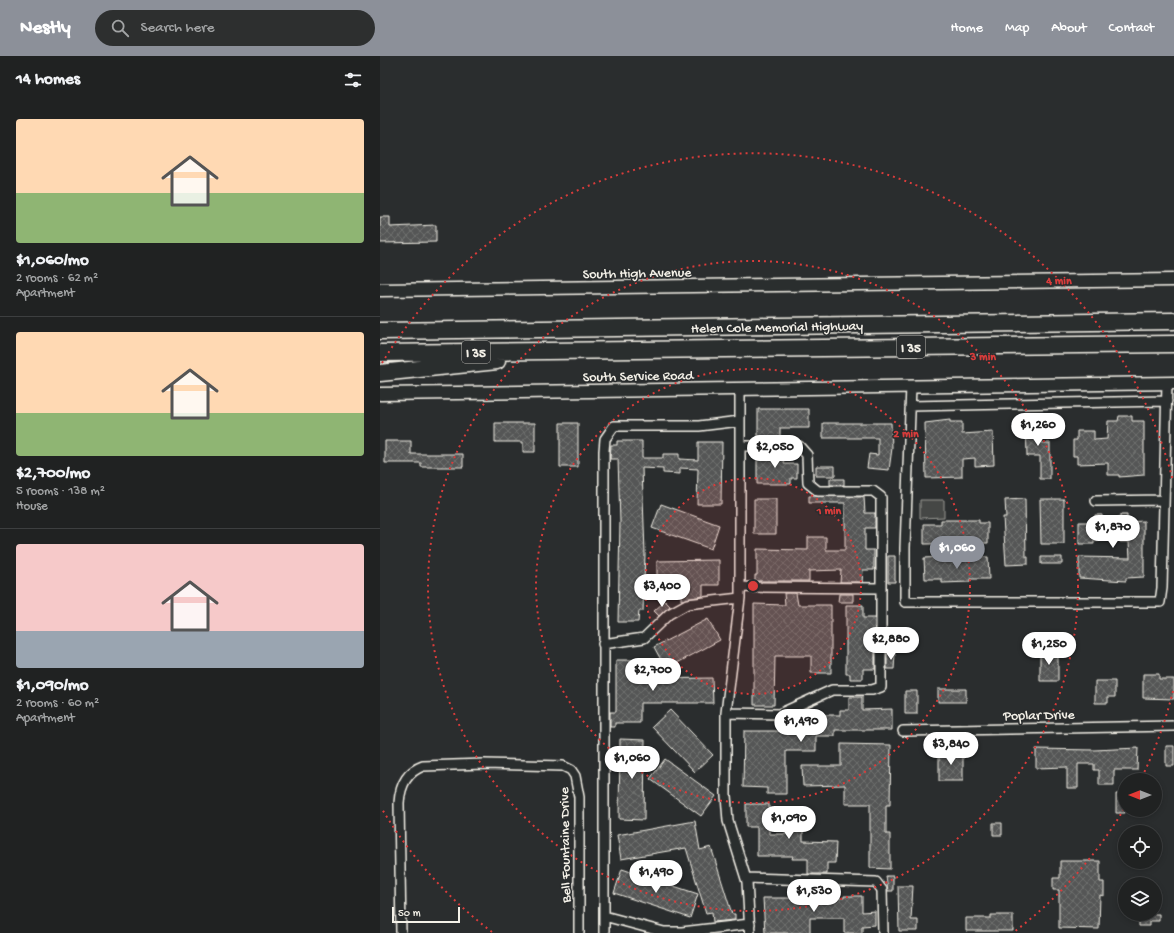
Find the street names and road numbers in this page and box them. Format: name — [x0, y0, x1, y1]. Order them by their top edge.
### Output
street label: South High Avenue — [582, 265, 692, 284]
street label: Helen Cole Memorial Highway — [691, 318, 863, 339]
road number: I 35 — [897, 336, 925, 358]
road number: I 35 — [462, 341, 490, 363]
street label: South Service Road — [583, 368, 695, 387]
street label: Poplar Drive — [1002, 707, 1076, 726]
street label: Bell Fountaine Drive — [557, 786, 576, 904]

